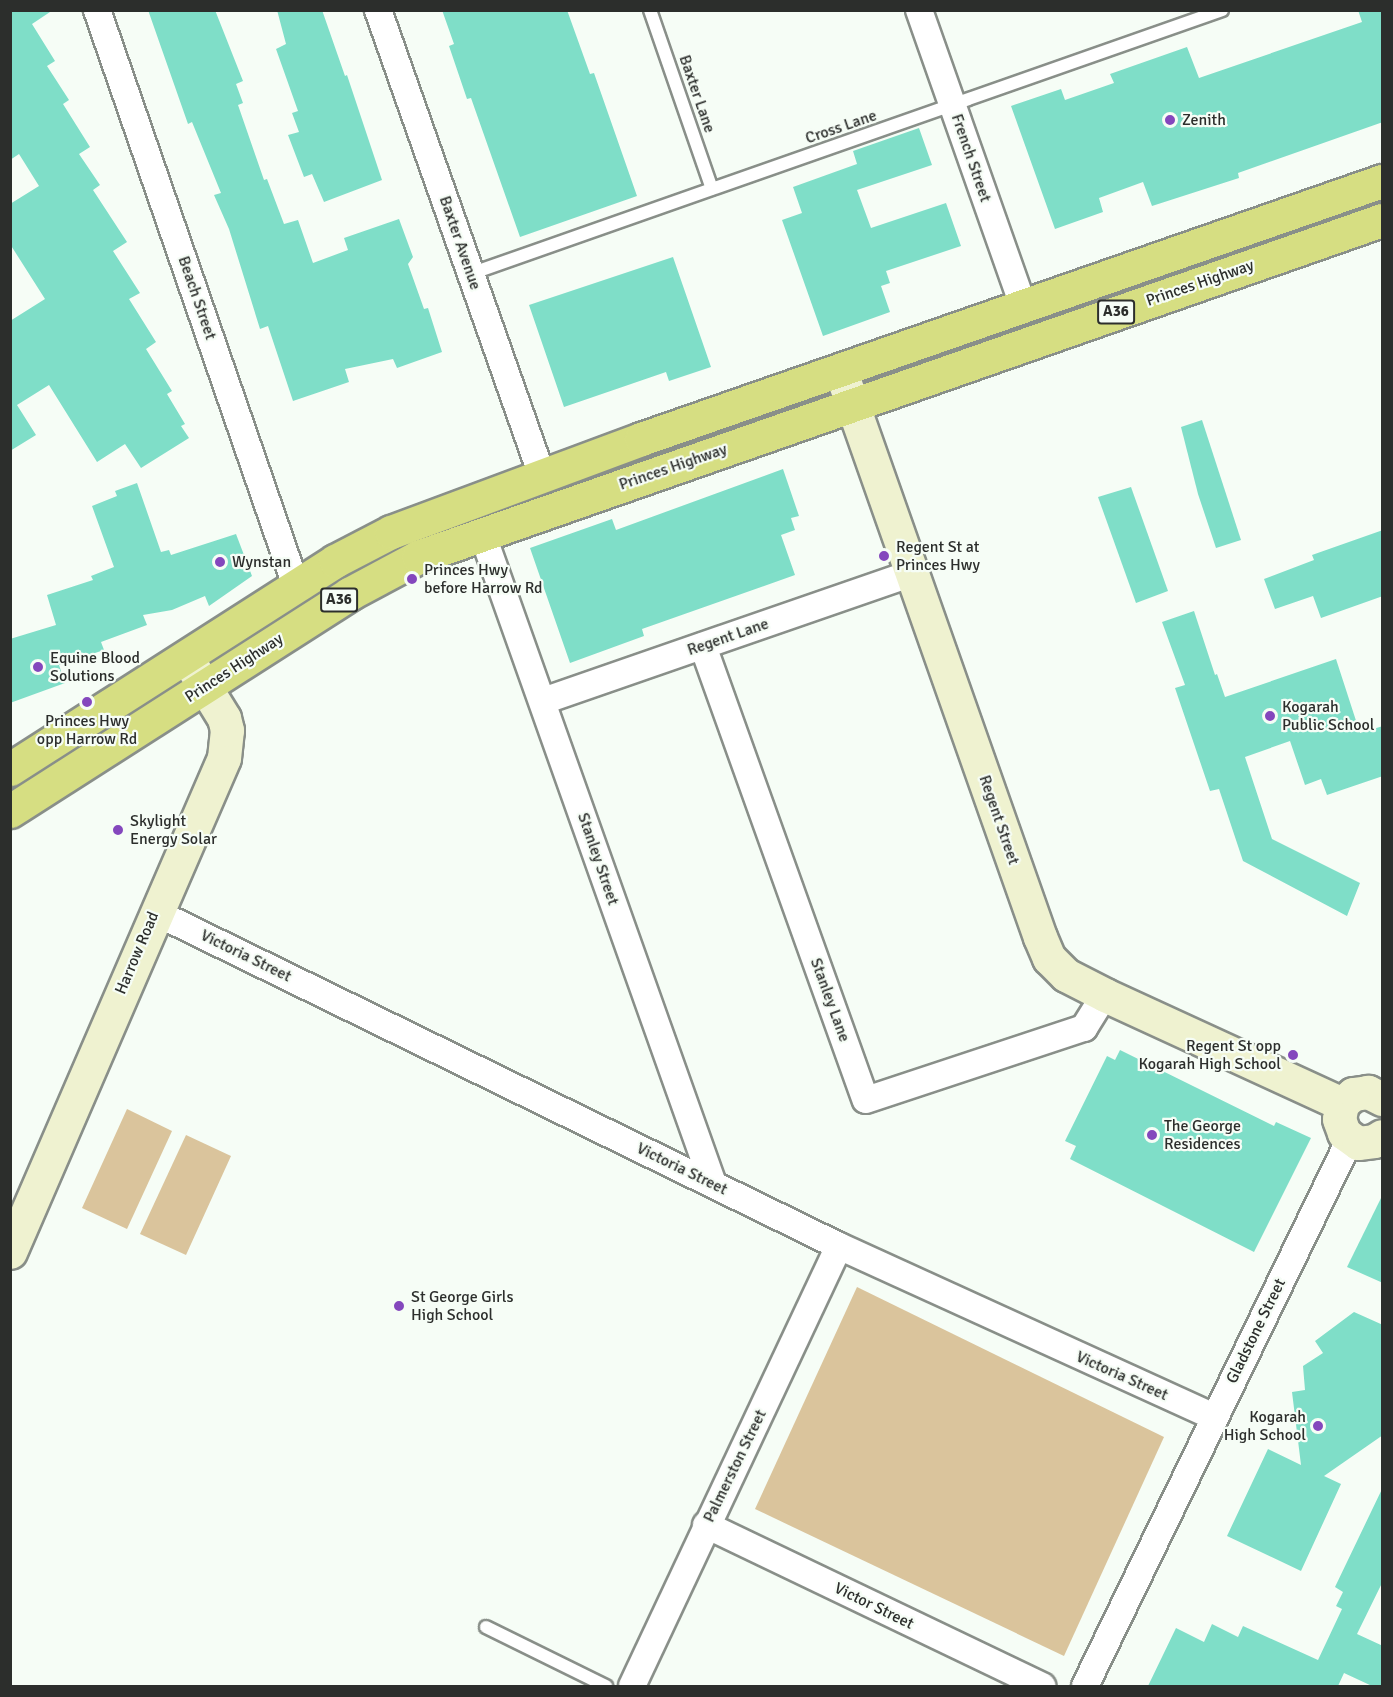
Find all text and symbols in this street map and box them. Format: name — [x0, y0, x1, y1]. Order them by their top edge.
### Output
street label: Baxter Lane — [675, 53, 719, 135]
street label: Cross Lane — [803, 106, 879, 148]
place label: Zenith — [1182, 110, 1226, 130]
street label: French Street — [947, 111, 995, 205]
marker: Zenith — [1163, 113, 1177, 127]
street label: Baxter Avenue — [435, 193, 485, 293]
street label: Beach Street — [174, 254, 220, 342]
street label: Princes Highway — [1144, 256, 1256, 310]
road number: A36 — [1096, 300, 1136, 324]
street label: Princes Highway — [617, 440, 729, 494]
place label: Regent St at Princes Hwy — [896, 537, 980, 575]
marker: Regent St at Princes Hwy — [877, 549, 891, 563]
place label: Wynstan — [232, 552, 291, 572]
marker: Wynstan — [213, 555, 227, 569]
place label: Princes Hwy before Harrow Rd — [424, 560, 543, 598]
marker: Princes Hwy before Harrow Rd — [405, 572, 419, 586]
road number: A36 — [320, 588, 358, 612]
street label: Regent Lane — [685, 614, 771, 660]
street label: Princes Highway — [181, 629, 287, 707]
place label: Equine Blood Solutions — [50, 648, 140, 686]
marker: Equine Blood Solutions — [31, 660, 45, 674]
marker: Princes Hwy opp Harrow Rd — [80, 695, 94, 709]
place label: Kogarah Public School — [1282, 697, 1375, 735]
marker: Kogarah Public School — [1263, 709, 1277, 723]
place label: Princes Hwy opp Harrow Rd — [37, 711, 137, 749]
street label: Regent Street — [975, 773, 1023, 867]
street label: Stanley Street — [573, 810, 623, 908]
place label: Skylight Energy Solar — [130, 811, 217, 849]
marker: Skylight Energy Solar — [111, 823, 125, 837]
street label: Harrow Road — [111, 909, 163, 997]
street label: Victoria Street — [197, 926, 295, 986]
street label: Stanley Lane — [806, 956, 854, 1044]
place label: Regent St opp Kogarah High School — [1138, 1036, 1281, 1074]
marker: Regent St opp Kogarah High School — [1286, 1048, 1300, 1062]
place label: The George Residences — [1164, 1116, 1241, 1154]
marker: The George Residences — [1145, 1128, 1159, 1142]
street label: Victoria Street — [633, 1139, 731, 1199]
street label: Gladstone Street — [1222, 1275, 1290, 1387]
place label: St George Girls High School — [411, 1287, 514, 1325]
marker: St George Girls High School — [392, 1299, 406, 1313]
street label: Victoria Street — [1073, 1347, 1171, 1405]
street label: Palmerston Street — [699, 1407, 771, 1525]
place label: Kogarah High School — [1224, 1407, 1306, 1445]
marker: Kogarah High School — [1311, 1419, 1325, 1433]
street label: Victor Street — [831, 1579, 917, 1633]

